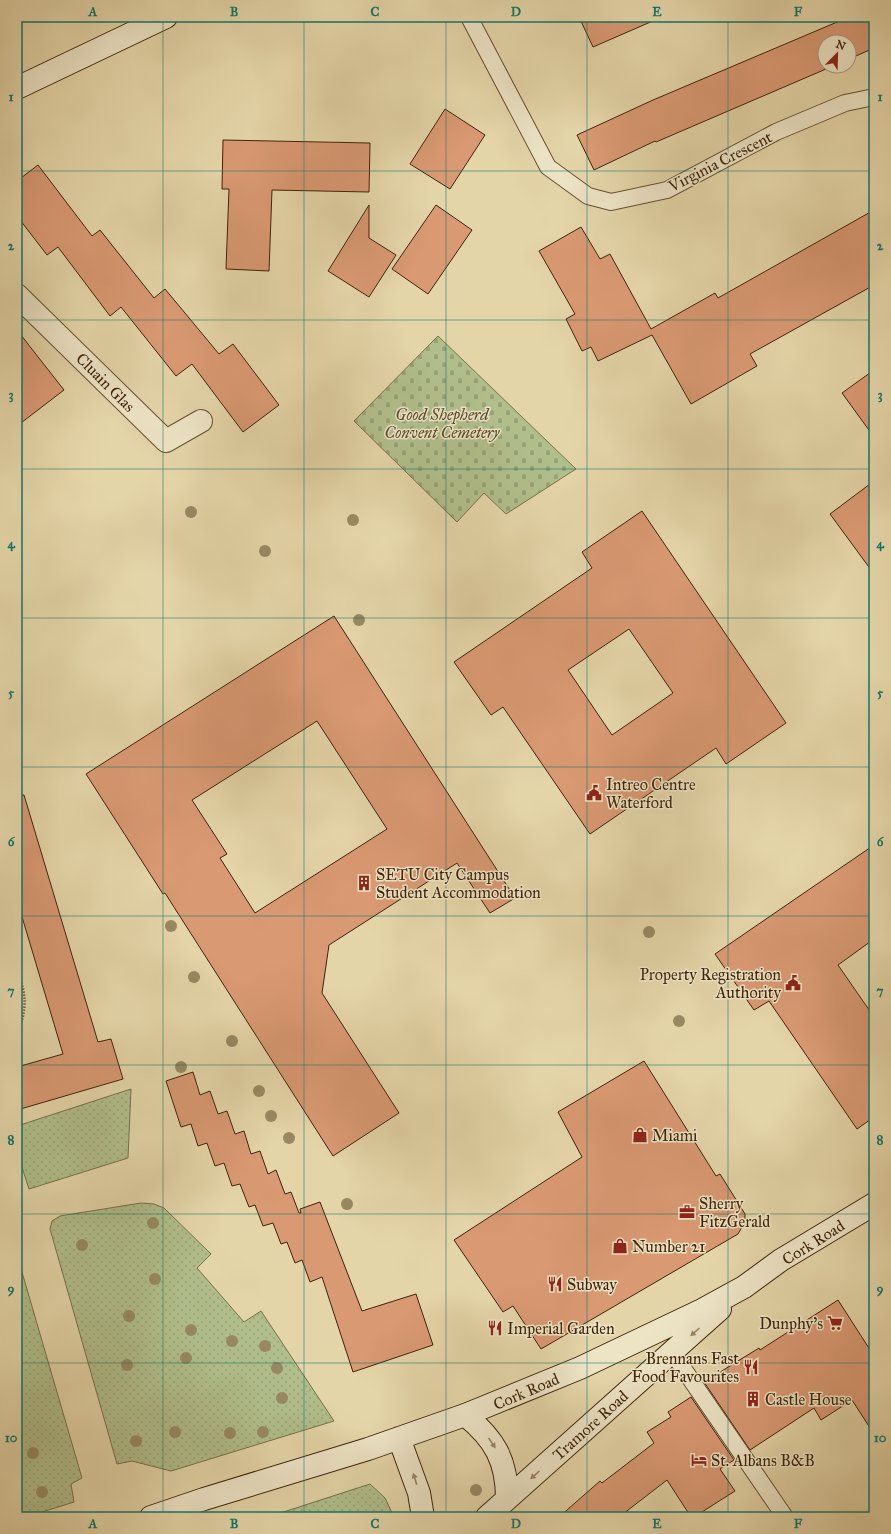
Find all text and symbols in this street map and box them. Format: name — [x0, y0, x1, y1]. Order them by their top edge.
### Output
text: A — [88, 4, 98, 20]
text: B — [230, 4, 239, 20]
text: C — [371, 4, 380, 20]
text: D — [511, 4, 521, 20]
text: E — [652, 4, 662, 20]
text: F — [794, 4, 803, 20]
north arrow — [817, 34, 857, 74]
text: N — [834, 37, 848, 53]
text: 1 — [8, 89, 14, 105]
text: 1 — [877, 89, 883, 105]
street label: Virginia Crescent — [664, 127, 776, 197]
text: 2 — [8, 238, 15, 254]
text: 2 — [877, 238, 884, 254]
street label: Cluain Glas — [72, 349, 139, 416]
text: 3 — [8, 387, 14, 403]
text: 3 — [877, 387, 883, 403]
park label: Good Shepherd Convent Cemetery — [385, 405, 501, 442]
text: 4 — [7, 536, 15, 552]
text: 4 — [876, 536, 884, 552]
text: 5 — [8, 685, 15, 701]
text: 5 — [877, 685, 884, 701]
place label: Intreo Centre Waterford — [606, 775, 696, 812]
public building icon: Intreo Centre Waterford — [585, 784, 603, 802]
text: 6 — [8, 834, 16, 850]
text: 6 — [877, 834, 885, 850]
place label: SETU City Campus Student Accommodation — [376, 865, 541, 902]
building icon: SETU City Campus Student Accommodation — [355, 874, 373, 892]
place label: Property Registration Authority — [640, 965, 782, 1002]
public building icon: Property Registration Authority — [784, 974, 802, 992]
text: 7 — [8, 983, 15, 999]
text: 7 — [877, 983, 884, 999]
shop icon: Miami — [631, 1126, 649, 1144]
place label: Miami — [652, 1126, 698, 1145]
text: 8 — [8, 1132, 15, 1148]
text: 8 — [877, 1132, 884, 1148]
place label: Sherry FitzGerald — [699, 1194, 770, 1231]
office icon: Sherry FitzGerald — [678, 1203, 696, 1221]
street label: Cork Road — [779, 1216, 848, 1269]
shop icon: Number 21 — [611, 1237, 629, 1255]
place label: Number 21 — [632, 1237, 705, 1256]
restaurant icon: Subway — [546, 1275, 564, 1293]
place label: Subway — [567, 1275, 617, 1294]
text: 9 — [8, 1281, 15, 1297]
text: 9 — [877, 1281, 884, 1297]
place label: Dunphy's — [759, 1314, 823, 1333]
supermarket icon: Dunphy's — [826, 1314, 844, 1332]
restaurant icon: Imperial Garden — [486, 1319, 504, 1337]
place label: Imperial Garden — [507, 1319, 615, 1338]
one-way arrow — [690, 1327, 699, 1336]
place label: Brennans Fast Food Favourites — [632, 1349, 739, 1386]
restaurant icon: Brennans Fast Food Favourites — [742, 1358, 760, 1376]
street label: Cork Road — [490, 1369, 562, 1414]
street label: Tramore Road — [549, 1387, 632, 1464]
building icon: Castle House — [744, 1390, 762, 1408]
place label: Castle House — [765, 1390, 852, 1409]
text: 10 — [5, 1430, 18, 1446]
text: 10 — [874, 1430, 887, 1446]
one-way arrow — [488, 1438, 496, 1448]
hotel icon: St. Albans B&B — [690, 1451, 708, 1469]
place label: St. Albans B&B — [711, 1451, 815, 1470]
one-way arrow — [530, 1470, 540, 1479]
one-way arrow — [412, 1473, 418, 1485]
text: A — [88, 1516, 98, 1532]
text: B — [230, 1516, 239, 1532]
text: C — [371, 1516, 380, 1532]
text: D — [511, 1516, 521, 1532]
text: E — [652, 1516, 662, 1532]
text: F — [794, 1516, 803, 1532]

